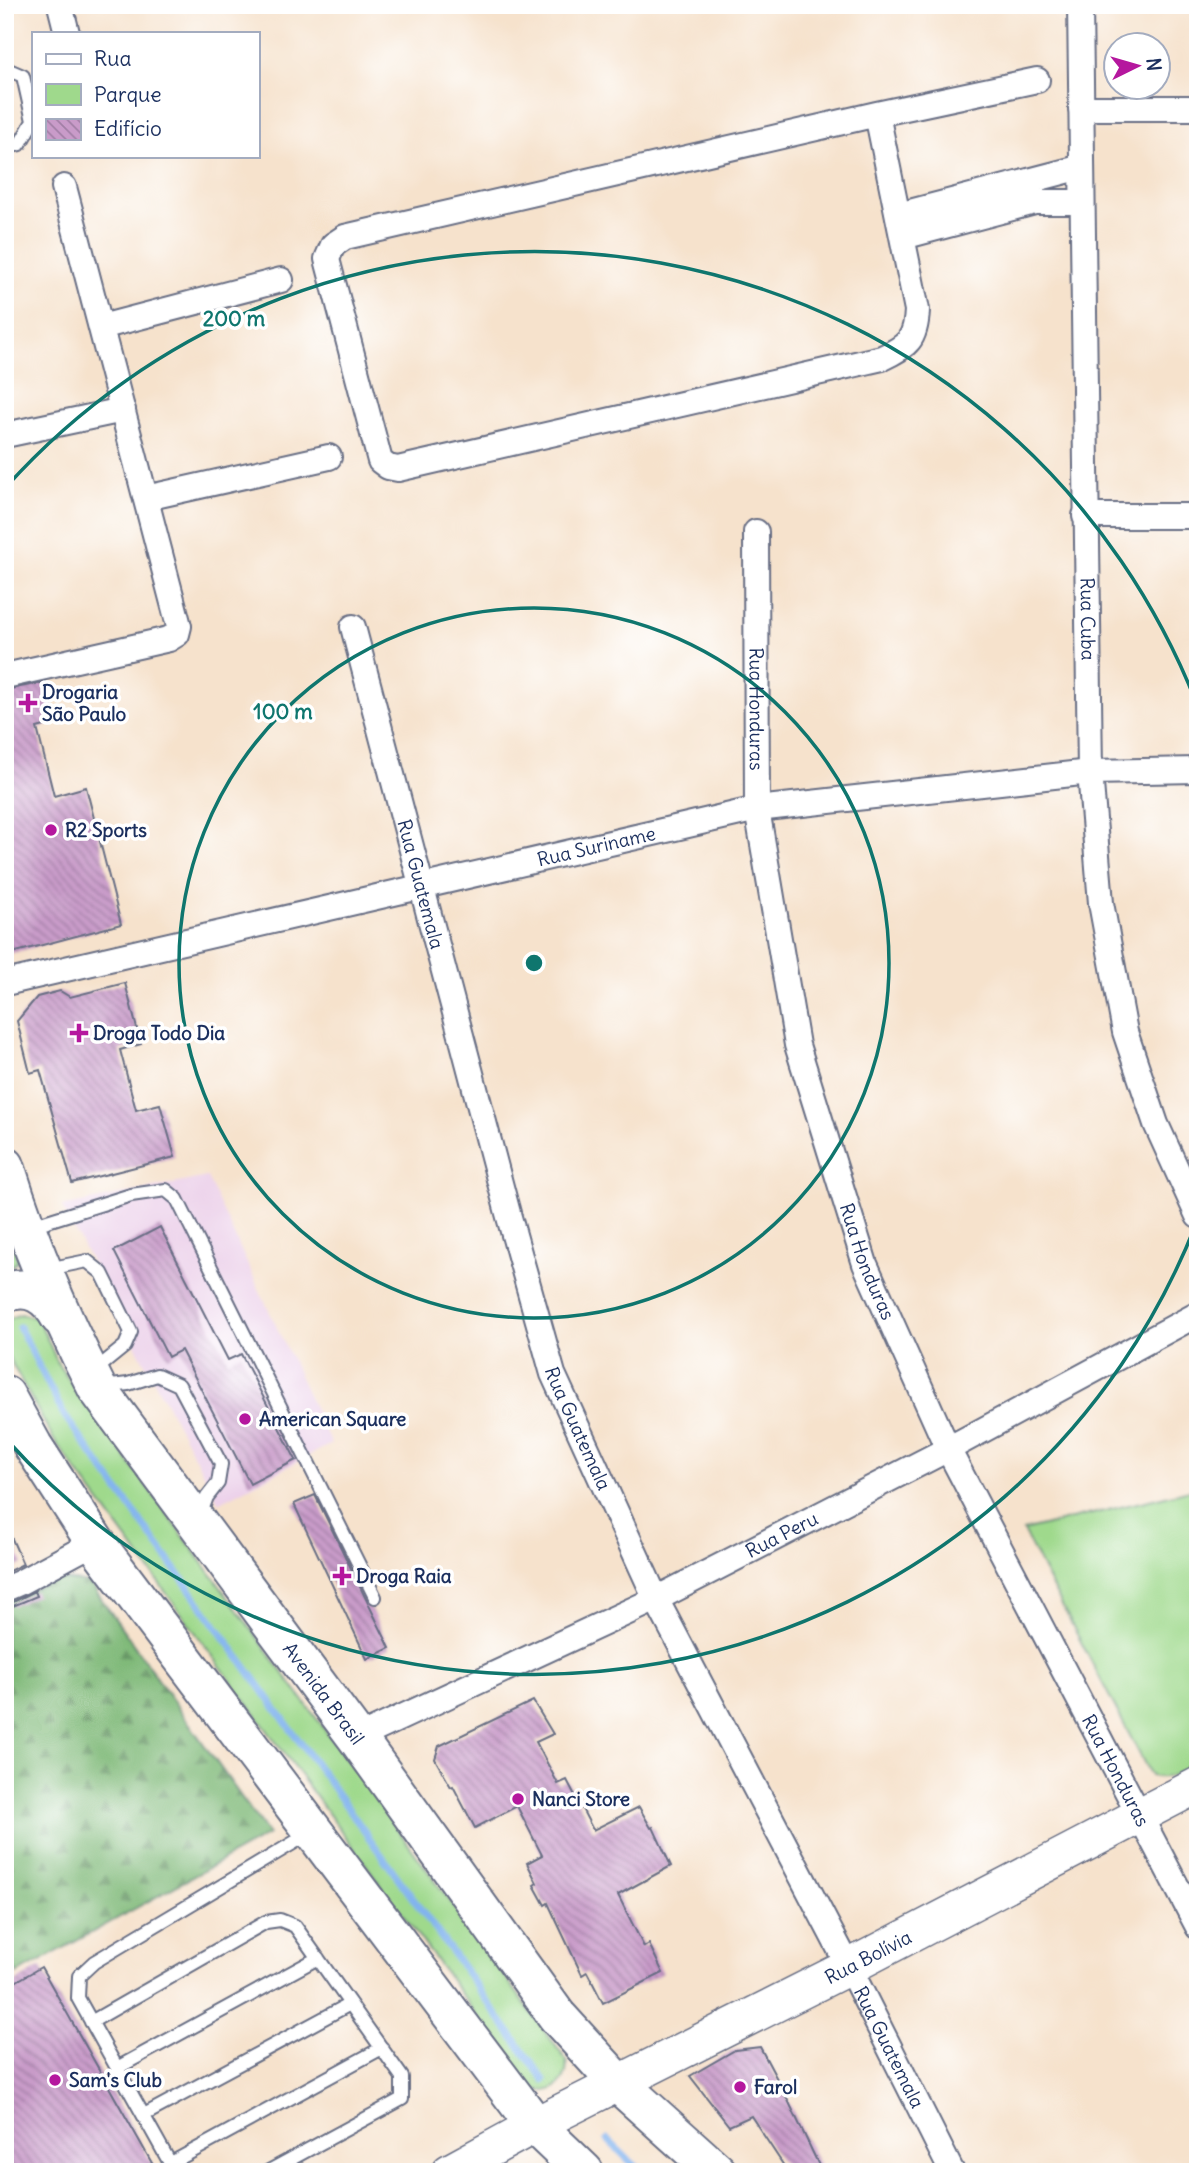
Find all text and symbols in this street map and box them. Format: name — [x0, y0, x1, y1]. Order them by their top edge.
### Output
legend — [32, 32, 259, 158]
north arrow — [1102, 32, 1172, 102]
text: Rua — [94, 45, 131, 72]
text: N — [1141, 57, 1166, 72]
text: Parque — [94, 81, 162, 108]
text: Edifício — [94, 115, 162, 142]
text: 200 m — [203, 305, 266, 332]
street label: Rua Cuba — [1075, 577, 1101, 661]
street label: Rua Honduras — [744, 647, 769, 771]
place label: Drogaria São Paulo — [42, 680, 127, 726]
marker: Drogaria São Paulo — [20, 695, 36, 711]
text: 100 m — [253, 698, 313, 725]
street label: Rua Guatemala — [392, 817, 450, 952]
place label: R2 Sports — [65, 818, 147, 842]
street label: Rua Suriname — [535, 821, 658, 871]
marker: R2 Sports — [43, 822, 59, 838]
centre of rings — [522, 951, 546, 975]
place label: Droga Todo Dia — [93, 1021, 225, 1045]
marker: Droga Todo Dia — [71, 1025, 87, 1041]
street label: Rua Honduras — [835, 1200, 900, 1324]
street label: Rua Guatemala — [540, 1364, 617, 1494]
place label: American Square — [259, 1407, 406, 1431]
marker: American Square — [237, 1411, 253, 1427]
street label: Rua Peru — [741, 1506, 822, 1563]
place label: Droga Raia — [356, 1564, 452, 1588]
marker: Droga Raia — [334, 1568, 350, 1584]
street label: Avenida Brasil — [278, 1637, 370, 1749]
street label: Rua Honduras — [1077, 1710, 1155, 1830]
place label: Nanci Store — [532, 1787, 630, 1811]
marker: Nanci Store — [510, 1791, 526, 1807]
street label: Rua Bolívia — [821, 1925, 916, 1989]
street label: Rua Guatemala — [849, 1982, 930, 2112]
place label: Sam's Club — [69, 2068, 162, 2092]
marker: Sam's Club — [47, 2072, 63, 2088]
place label: Farol — [754, 2075, 797, 2099]
marker: Farol — [732, 2079, 748, 2095]

